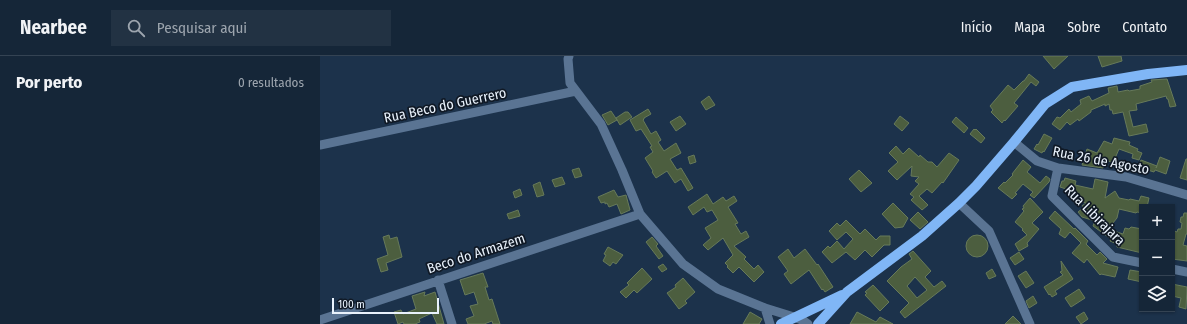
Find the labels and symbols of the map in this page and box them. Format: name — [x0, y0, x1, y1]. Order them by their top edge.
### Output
street label: Rua Beco do Guerrero — [382, 84, 508, 127]
street label: Rua 26 de Agosto — [1051, 143, 1151, 178]
street label: Rua Libirajara — [1061, 182, 1129, 249]
street label: Beco do Armazem — [425, 230, 527, 277]
scale bar — [332, 296, 439, 315]

